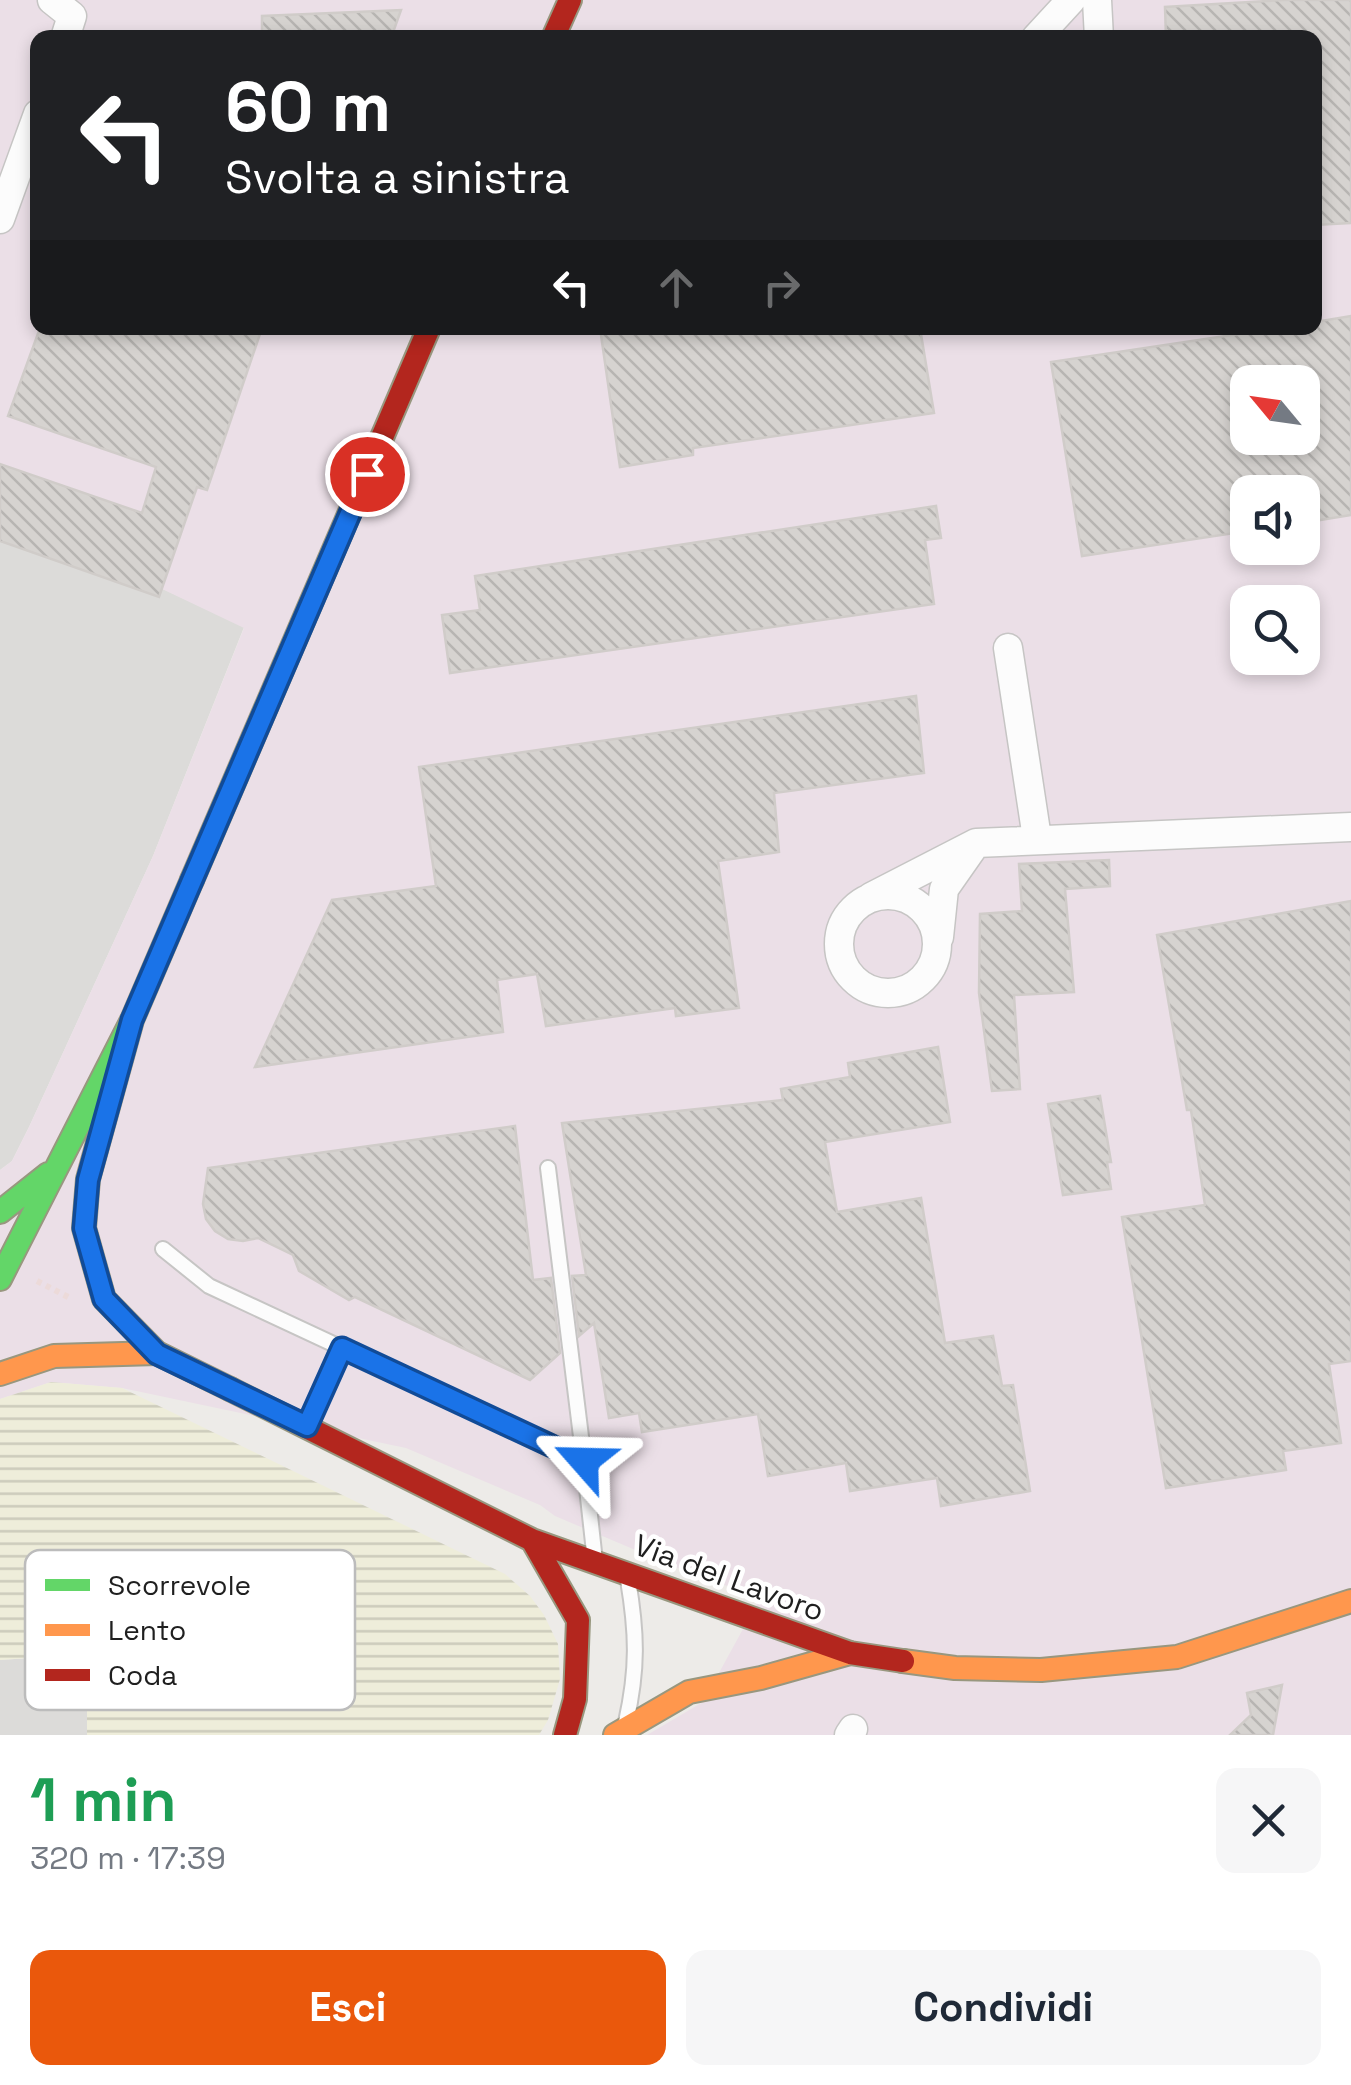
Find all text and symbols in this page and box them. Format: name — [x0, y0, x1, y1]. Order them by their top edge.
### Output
text: 60 m — [225, 62, 391, 151]
icon: left — [60, 70, 190, 200]
text: Svolta a sinistra — [225, 149, 570, 206]
icon: left — [544, 260, 599, 315]
icon: ahead — [649, 260, 704, 315]
icon: right — [754, 260, 809, 315]
north arrow — [1230, 365, 1320, 455]
map controls — [1230, 365, 1320, 675]
pin — [325, 432, 410, 517]
icon: arrive — [340, 447, 395, 502]
button: sound — [1230, 475, 1320, 565]
button: search — [1230, 585, 1320, 675]
position arrow — [532, 1409, 636, 1513]
street label: Via del Lavoro — [629, 1525, 829, 1630]
legend — [25, 1550, 355, 1710]
text: Scorrevole — [108, 1567, 251, 1603]
text: Lento — [108, 1612, 186, 1648]
text: Coda — [108, 1657, 177, 1693]
text: 1 min — [30, 1762, 177, 1839]
button: close — [1216, 1768, 1321, 1873]
text: 320 m · 17:39 — [30, 1838, 226, 1878]
button: Esci — [30, 1950, 666, 2065]
button: Condividi — [686, 1950, 1321, 2065]

